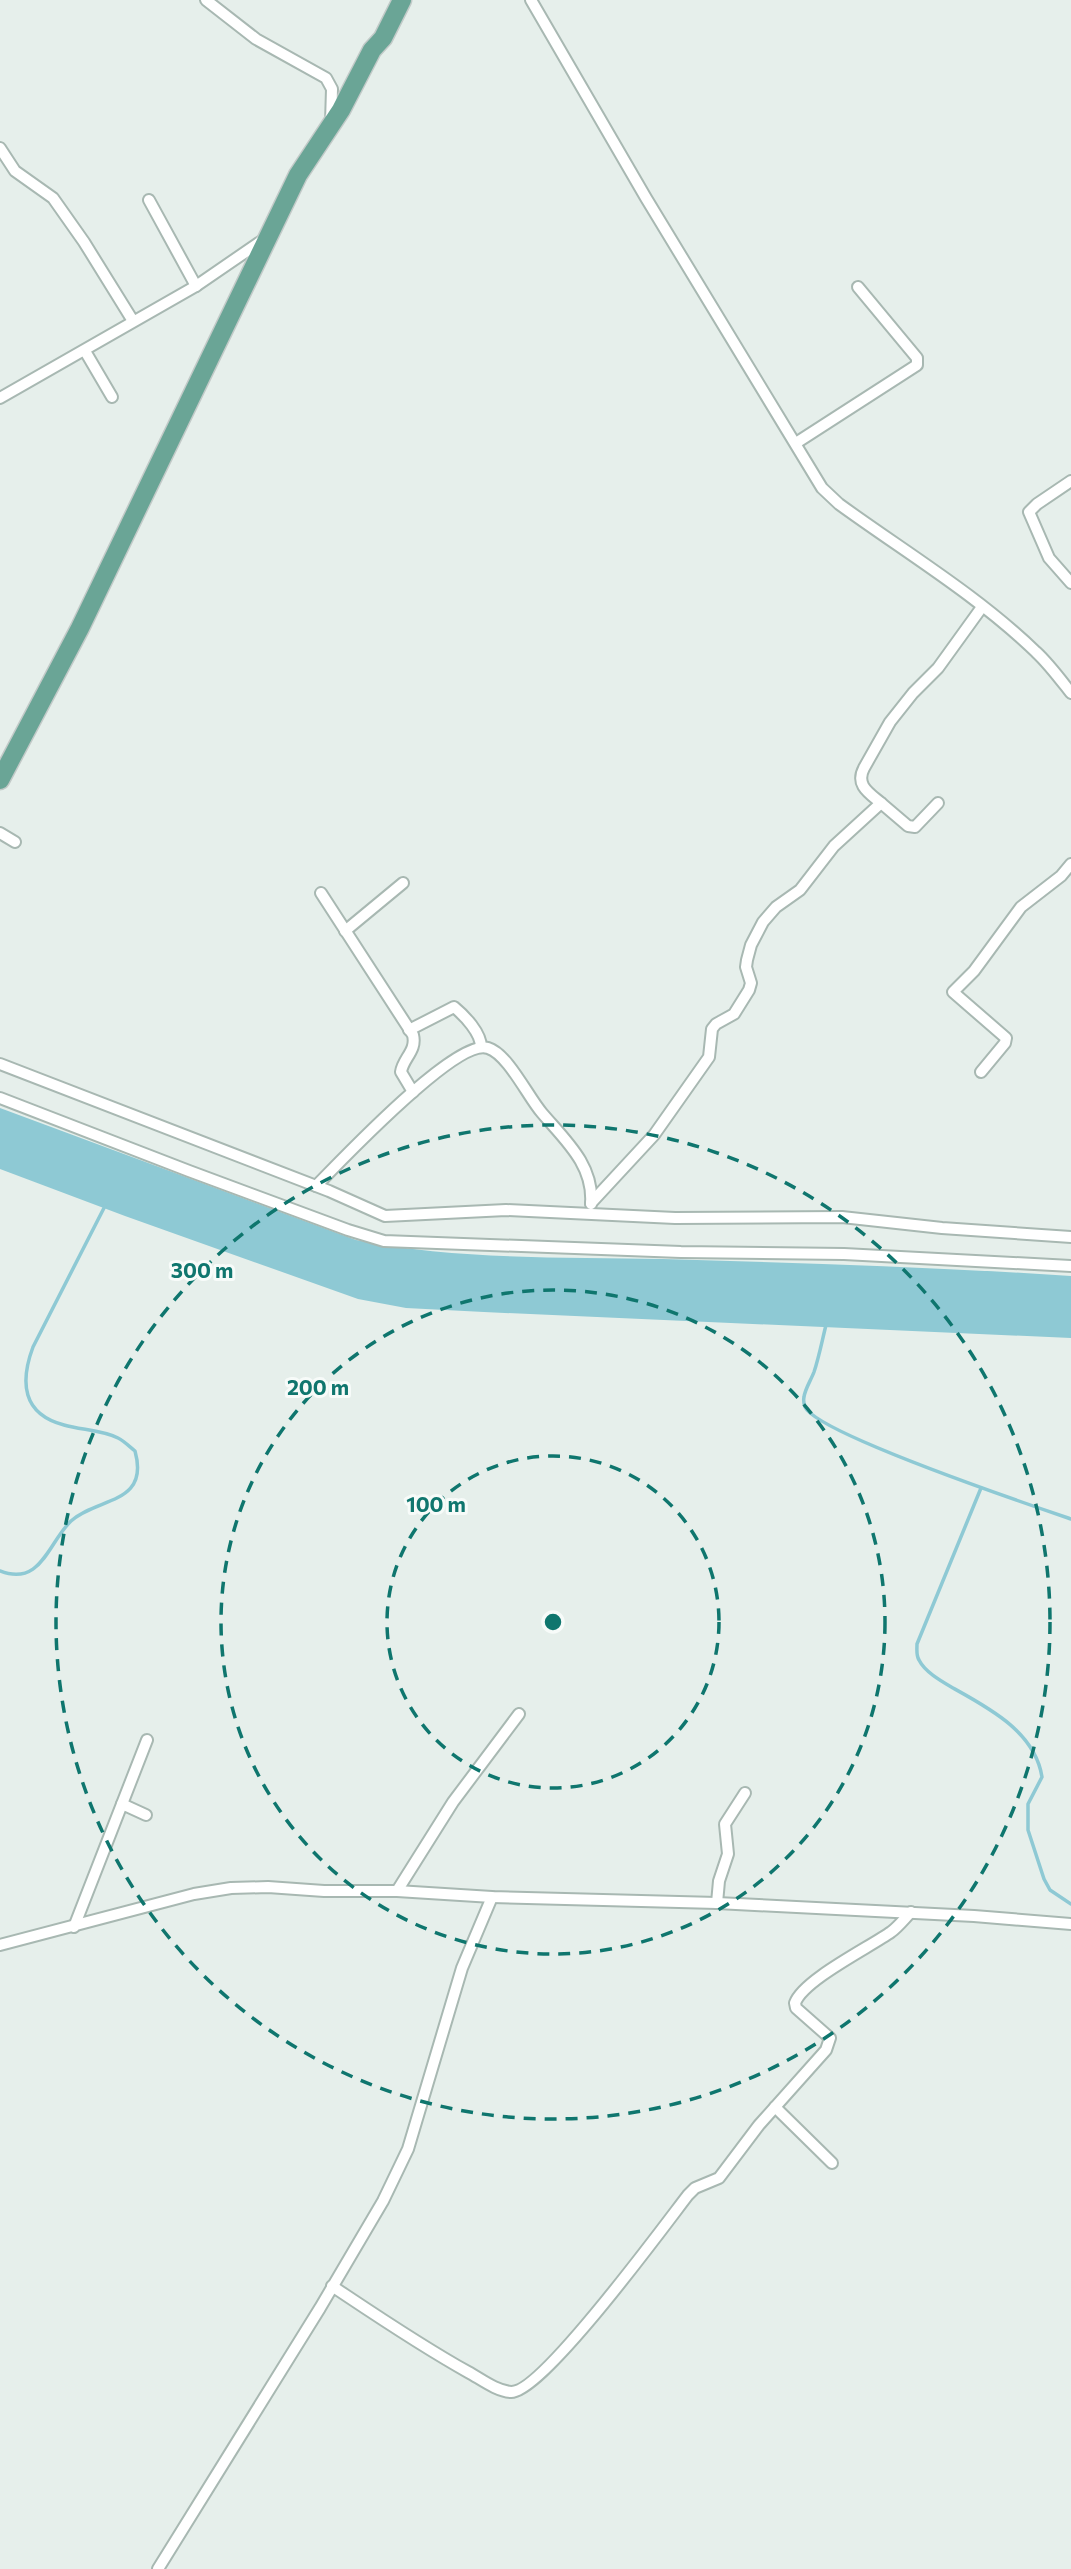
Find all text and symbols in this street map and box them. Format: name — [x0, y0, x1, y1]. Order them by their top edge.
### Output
text: 300 m — [171, 1257, 233, 1282]
text: 200 m — [287, 1374, 349, 1399]
text: 100 m — [406, 1491, 466, 1516]
centre of rings — [541, 1610, 565, 1634]

